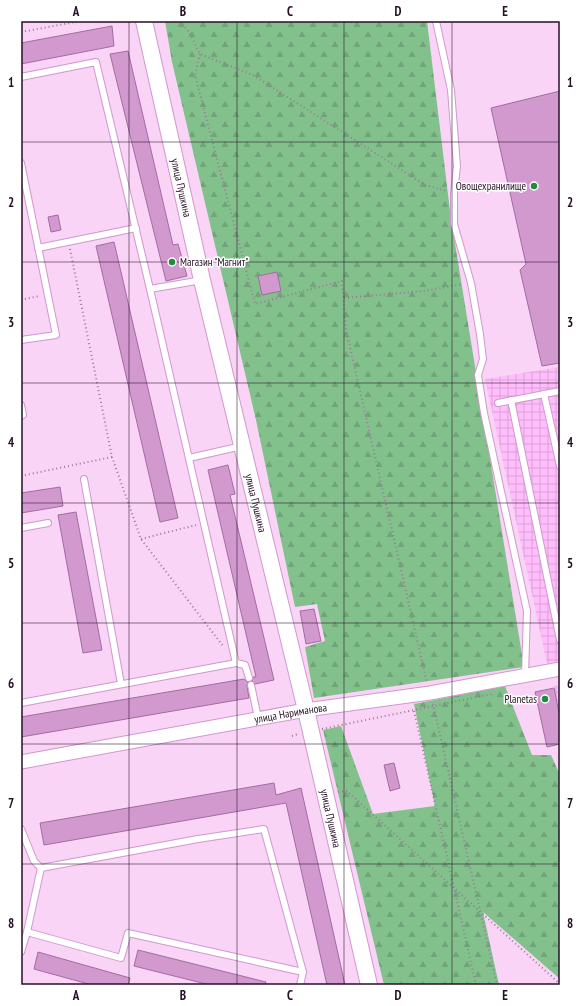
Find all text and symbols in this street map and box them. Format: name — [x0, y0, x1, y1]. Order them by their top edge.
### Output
text: A — [72, 3, 80, 20]
text: B — [180, 3, 186, 20]
text: C — [287, 3, 293, 20]
text: D — [395, 3, 402, 20]
text: E — [502, 3, 508, 20]
text: 1 — [8, 74, 14, 91]
text: 1 — [567, 74, 573, 91]
street label: улица Пушкина — [168, 157, 195, 219]
place label: Овощехранилище — [456, 179, 526, 193]
marker: Овощехранилище — [529, 181, 539, 191]
text: 2 — [8, 194, 14, 211]
text: 2 — [567, 194, 573, 211]
place label: Магазин "Магнит" — [180, 255, 248, 269]
marker: Магазин "Магнит" — [167, 257, 177, 267]
text: 3 — [8, 314, 14, 331]
text: 3 — [567, 314, 573, 331]
text: 4 — [8, 434, 15, 451]
text: 4 — [567, 434, 574, 451]
street label: улица Пушкина — [242, 472, 270, 534]
text: 5 — [8, 555, 14, 572]
text: 5 — [567, 555, 573, 572]
text: 6 — [8, 675, 14, 692]
text: 6 — [567, 675, 573, 692]
place label: Planetas — [505, 692, 537, 706]
marker: Planetas — [540, 694, 550, 704]
street label: улица Нариманова — [253, 700, 328, 726]
street label: улица Пушкина — [317, 788, 344, 849]
text: 7 — [8, 795, 14, 812]
text: 7 — [567, 795, 573, 812]
text: 8 — [8, 915, 14, 932]
text: 8 — [567, 915, 573, 932]
text: A — [72, 987, 80, 1004]
text: B — [180, 987, 186, 1004]
text: C — [287, 987, 293, 1004]
text: D — [395, 987, 402, 1004]
text: E — [502, 987, 508, 1004]

